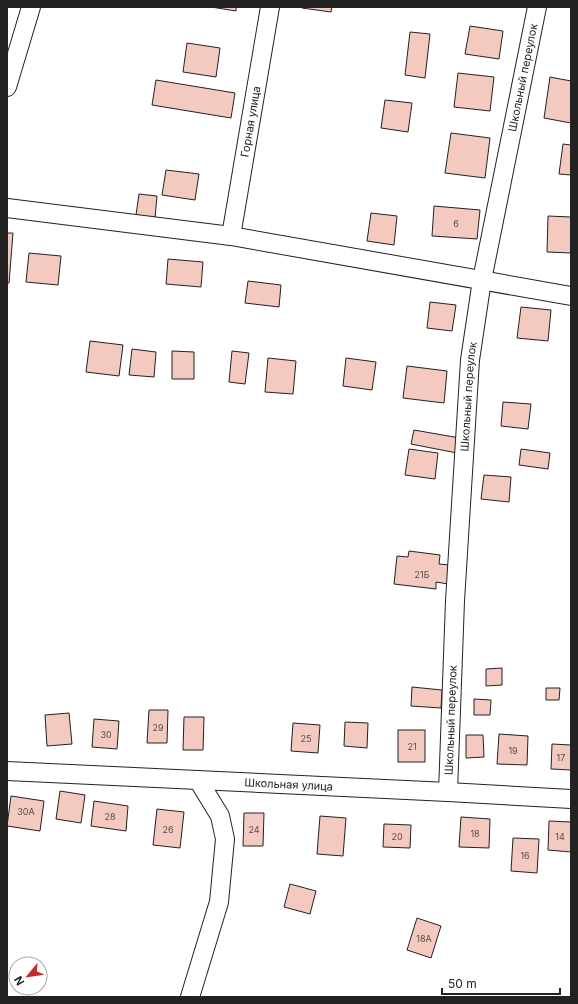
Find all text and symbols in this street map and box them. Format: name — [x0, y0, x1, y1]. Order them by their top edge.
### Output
street label: Школьный переулок — [505, 22, 541, 133]
street label: Горная улица — [238, 85, 263, 158]
house number: 6 — [453, 218, 459, 229]
street label: Школьный переулок — [457, 341, 480, 452]
house number: 21Б — [415, 569, 430, 580]
street label: Школьный переулок — [442, 665, 460, 775]
house number: 29 — [152, 722, 164, 733]
house number: 30 — [100, 729, 112, 740]
house number: 25 — [301, 733, 311, 744]
house number: 21 — [407, 741, 417, 752]
house number: 19 — [508, 745, 518, 756]
house number: 17 — [557, 752, 565, 763]
street label: Школьная улица — [244, 775, 333, 794]
house number: 30А — [17, 806, 35, 817]
house number: 28 — [104, 811, 116, 822]
house number: 26 — [162, 824, 174, 835]
house number: 24 — [248, 824, 260, 835]
house number: 18 — [470, 828, 480, 839]
house number: 20 — [391, 831, 403, 842]
house number: 14 — [555, 831, 565, 842]
house number: 16 — [520, 850, 530, 861]
house number: 18А — [416, 933, 432, 944]
north arrow — [8, 956, 48, 996]
scale bar — [442, 970, 560, 996]
text: N — [11, 974, 27, 988]
text: 50 m — [448, 976, 477, 991]

